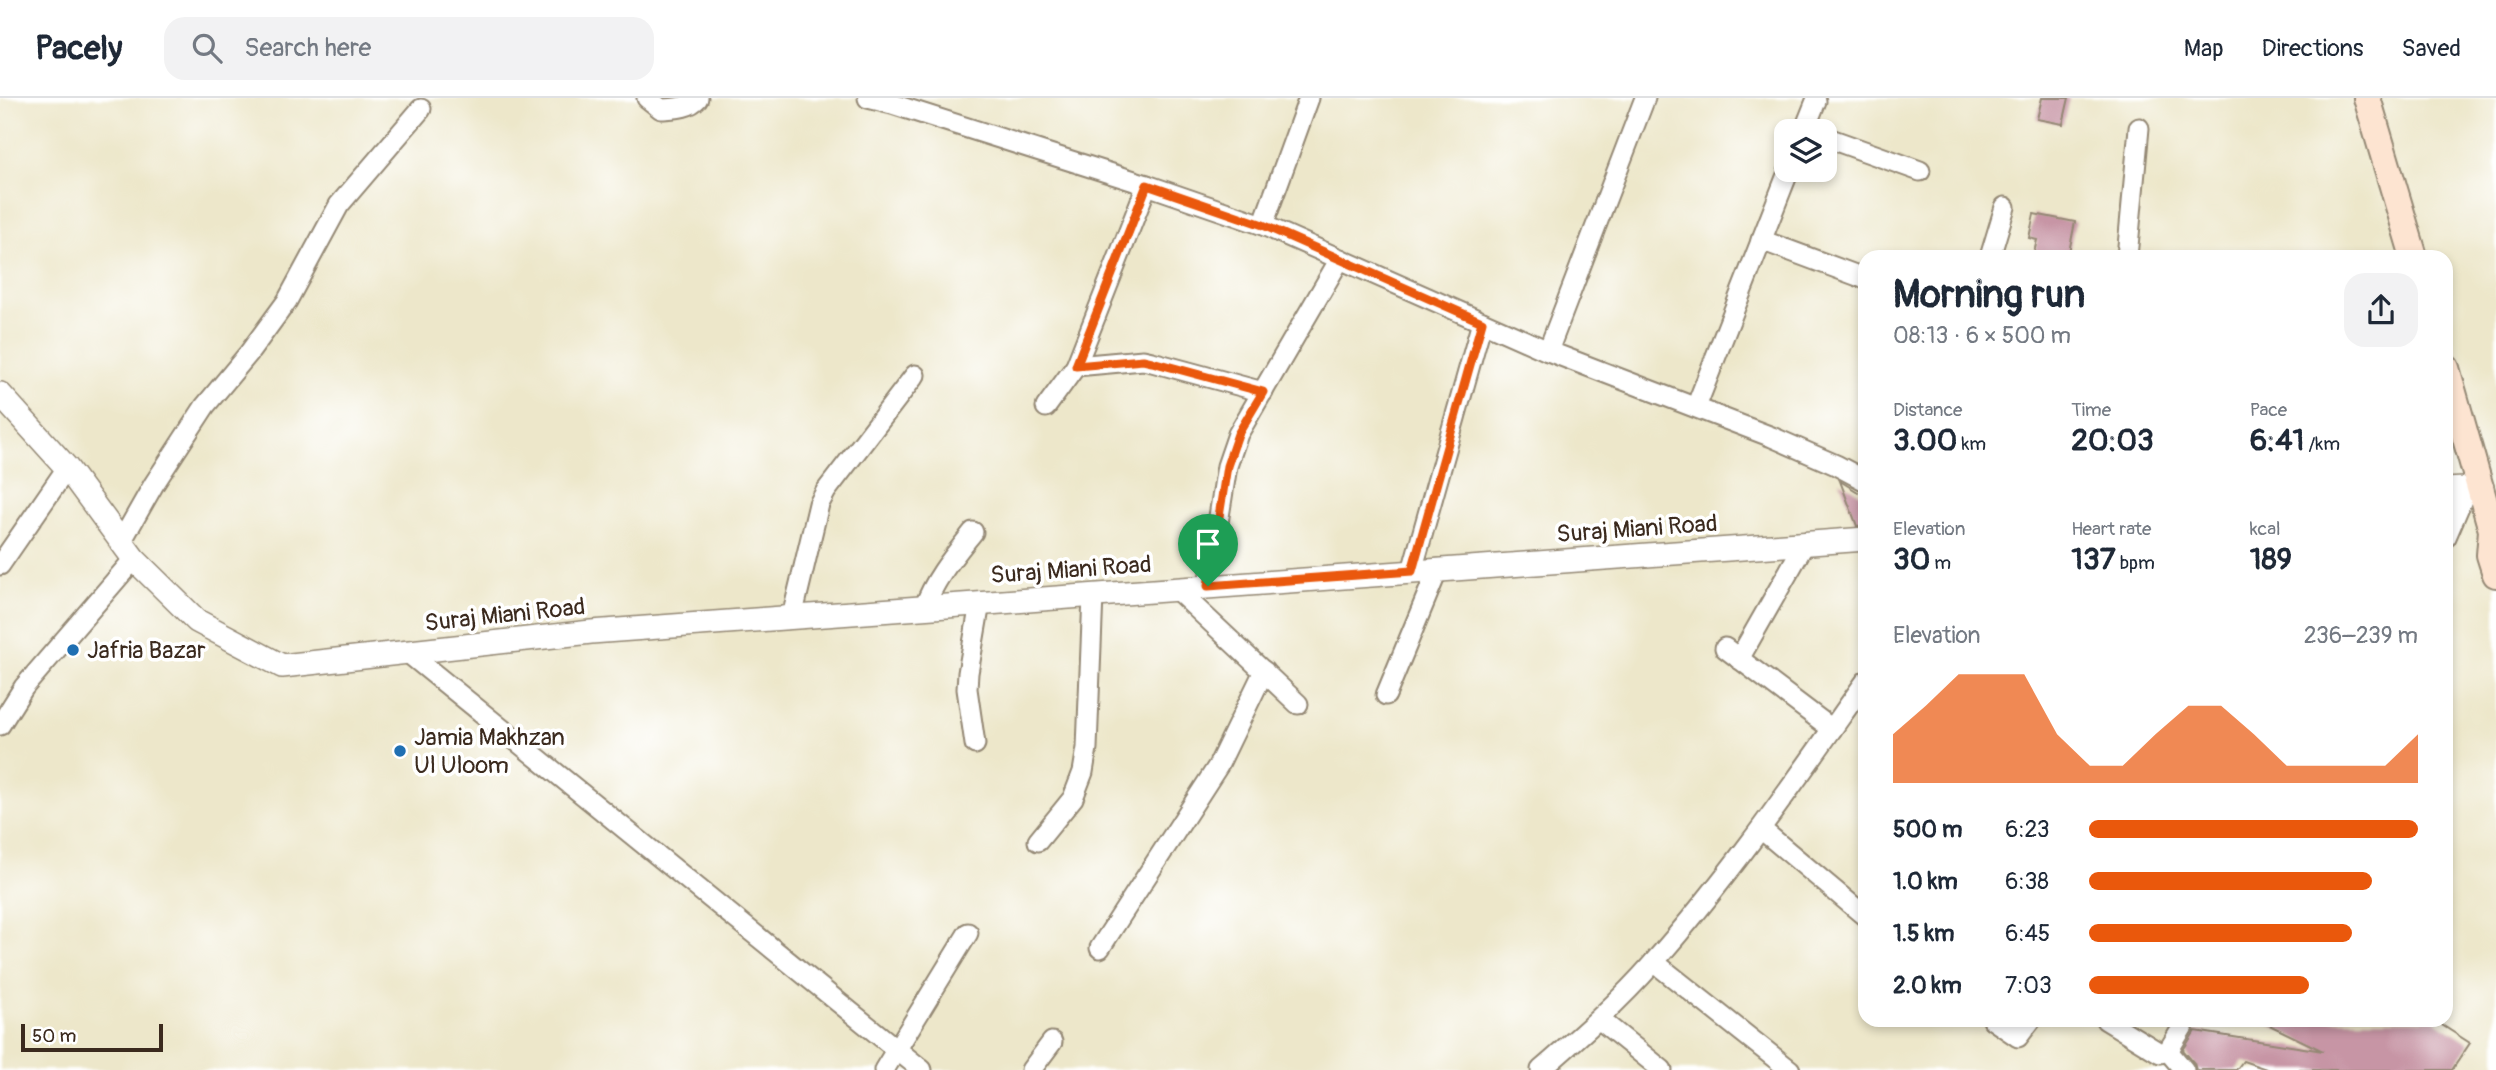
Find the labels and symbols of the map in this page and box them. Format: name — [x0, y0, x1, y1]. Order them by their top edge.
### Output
street label: Suraj Miani Road — [1556, 509, 1718, 549]
pin — [1178, 514, 1238, 586]
street label: Suraj Miani Road — [990, 550, 1152, 590]
street label: Suraj Miani Road — [423, 592, 587, 638]
place label: Jafria Bazar — [87, 636, 206, 665]
marker: Jafria Bazar — [65, 642, 81, 658]
place label: Jamia Makhzan Ul Uloom — [414, 723, 565, 780]
marker: Jamia Makhzan Ul Uloom — [392, 743, 408, 759]
scale bar — [21, 1021, 163, 1053]

